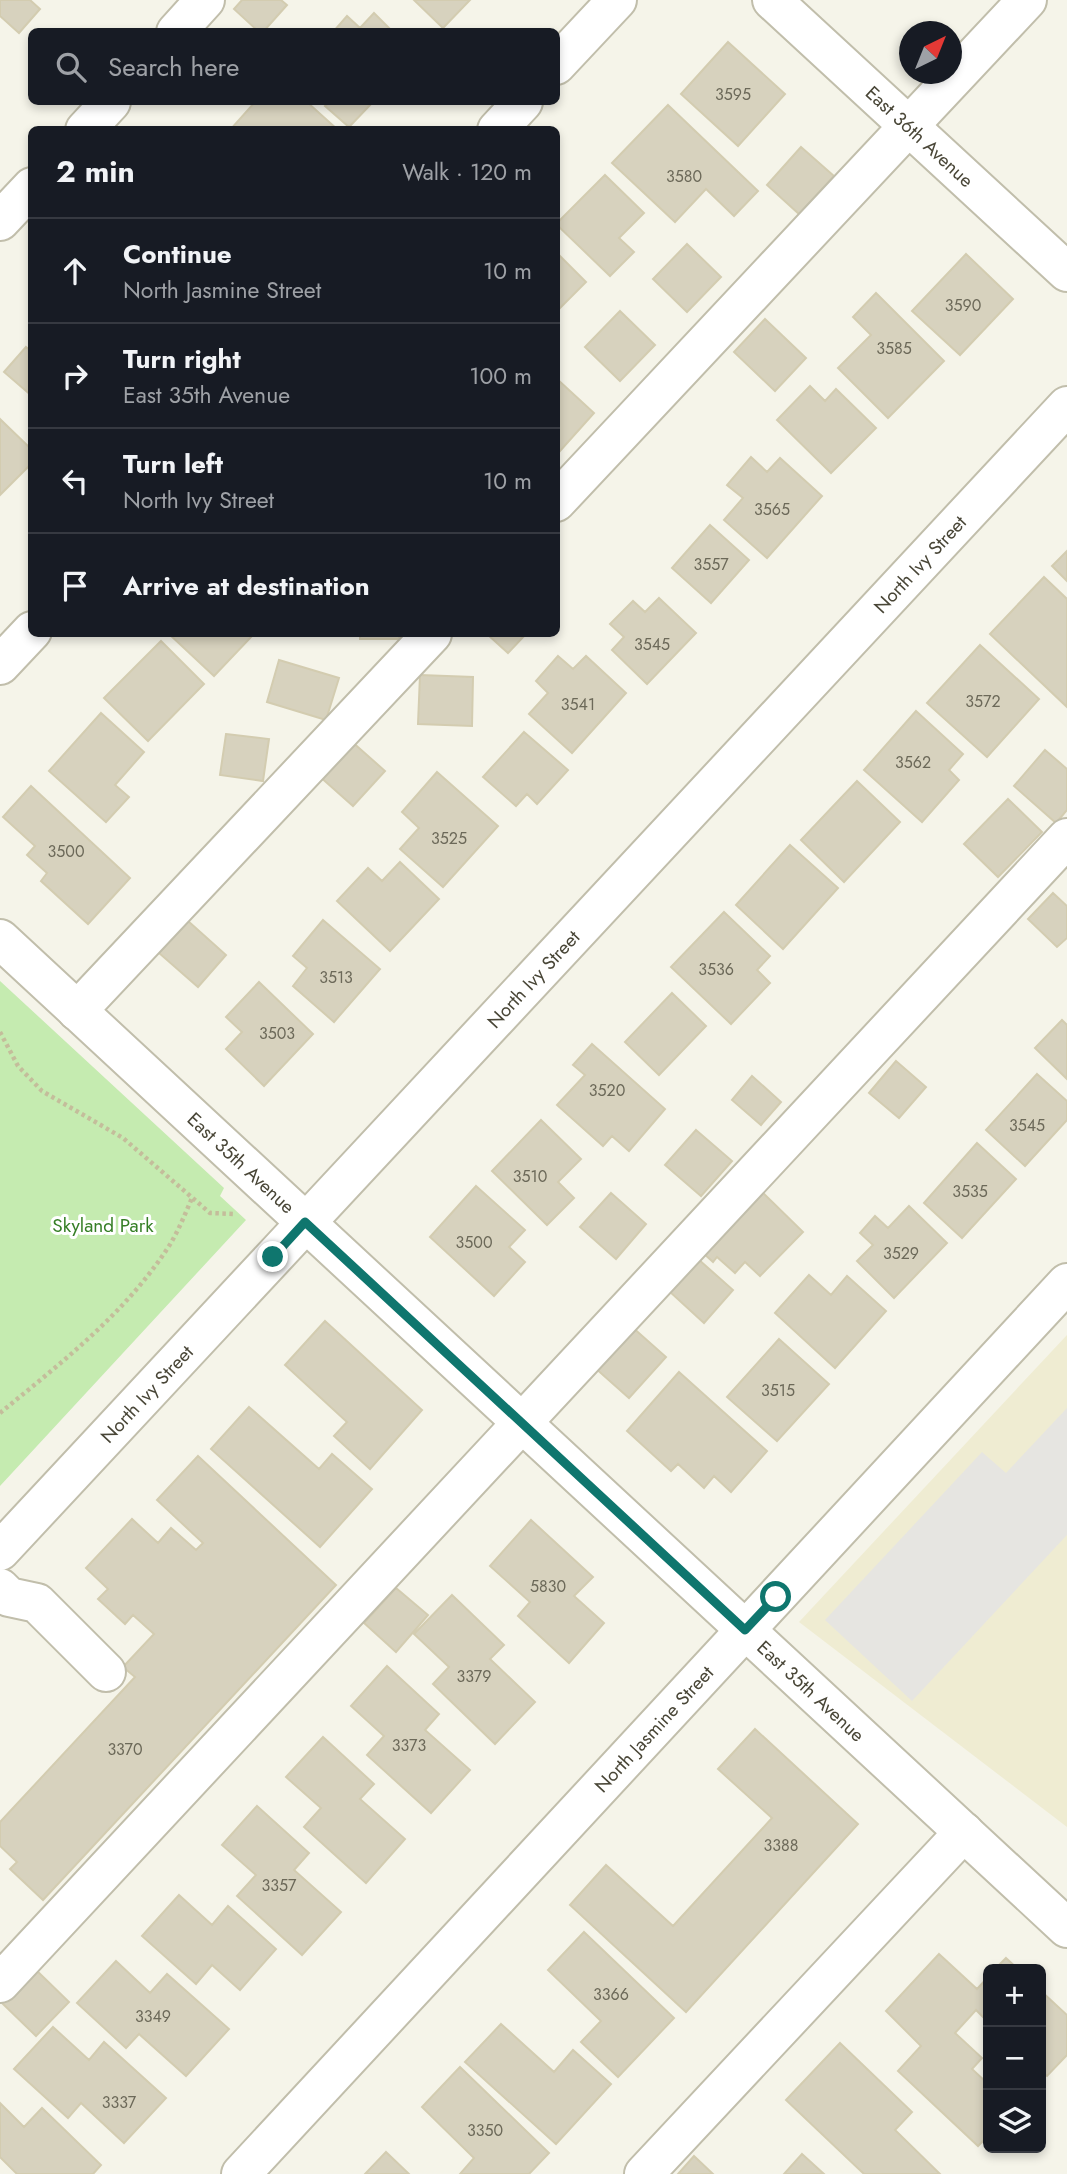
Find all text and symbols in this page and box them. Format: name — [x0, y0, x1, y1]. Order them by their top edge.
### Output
north arrow — [899, 21, 962, 84]
search box — [28, 28, 560, 105]
icon: search — [52, 48, 90, 86]
text: Search here — [108, 48, 240, 86]
street label: East 36th Avenue — [859, 80, 980, 194]
house number: 3595 — [715, 83, 751, 106]
text: 2 min — [56, 150, 135, 193]
text: Walk · 120 m — [402, 155, 532, 189]
house number: 3580 — [666, 165, 702, 188]
text: Continue — [123, 235, 232, 273]
icon: ahead — [56, 252, 94, 290]
text: 10 m — [483, 254, 532, 288]
text: North Jasmine Street — [123, 273, 321, 307]
house number: 3590 — [945, 294, 981, 317]
house number: 3585 — [876, 337, 912, 360]
text: Turn right — [123, 340, 241, 378]
icon: right — [56, 357, 94, 395]
text: 100 m — [469, 359, 532, 393]
text: East 35th Avenue — [123, 378, 290, 412]
text: Turn left — [123, 445, 223, 483]
icon: left — [56, 462, 94, 500]
text: 10 m — [483, 464, 532, 498]
text: North Ivy Street — [123, 483, 274, 517]
house number: 3565 — [754, 498, 790, 521]
street label: North Ivy Street — [868, 509, 973, 619]
house number: 3557 — [693, 553, 729, 576]
icon: arrive — [56, 567, 94, 605]
text: Arrive at destination — [123, 567, 370, 605]
house number: 3545 — [634, 633, 670, 656]
house number: 3572 — [965, 690, 1001, 713]
house number: 3541 — [561, 693, 595, 716]
house number: 3562 — [895, 751, 931, 774]
house number: 3525 — [431, 827, 467, 850]
house number: 3500 — [48, 840, 84, 863]
street label: North Ivy Street — [481, 924, 586, 1034]
house number: 3536 — [698, 958, 734, 981]
house number: 3513 — [319, 966, 353, 989]
house number: 3503 — [259, 1022, 295, 1045]
house number: 3520 — [589, 1079, 625, 1102]
street label: East 35th Avenue — [181, 1106, 301, 1220]
house number: 3545 — [1009, 1114, 1045, 1137]
house number: 3510 — [513, 1165, 547, 1188]
house number: 3535 — [952, 1180, 988, 1203]
park label: Skyland Park — [52, 1212, 154, 1239]
house number: 3500 — [456, 1231, 492, 1254]
route end — [257, 1241, 288, 1272]
house number: 3529 — [883, 1242, 919, 1265]
street label: North Ivy Street — [94, 1339, 200, 1449]
house number: 3515 — [761, 1379, 795, 1402]
house number: 5830 — [530, 1575, 566, 1598]
route start — [760, 1581, 791, 1612]
street label: East 35th Avenue — [751, 1634, 871, 1748]
street label: North Jasmine Street — [588, 1660, 720, 1798]
house number: 3379 — [457, 1665, 491, 1688]
house number: 3373 — [392, 1734, 426, 1757]
house number: 3370 — [107, 1738, 143, 1761]
house number: 3388 — [764, 1834, 798, 1857]
house number: 3357 — [262, 1874, 297, 1897]
map controls — [983, 1964, 1046, 2153]
button: + — [983, 1964, 1046, 2027]
house number: 3366 — [593, 1983, 629, 2006]
house number: 3349 — [135, 2005, 171, 2028]
button: − — [983, 2027, 1046, 2090]
button: layers — [983, 2090, 1046, 2153]
house number: 3337 — [102, 2091, 137, 2114]
house number: 3350 — [467, 2119, 503, 2142]

